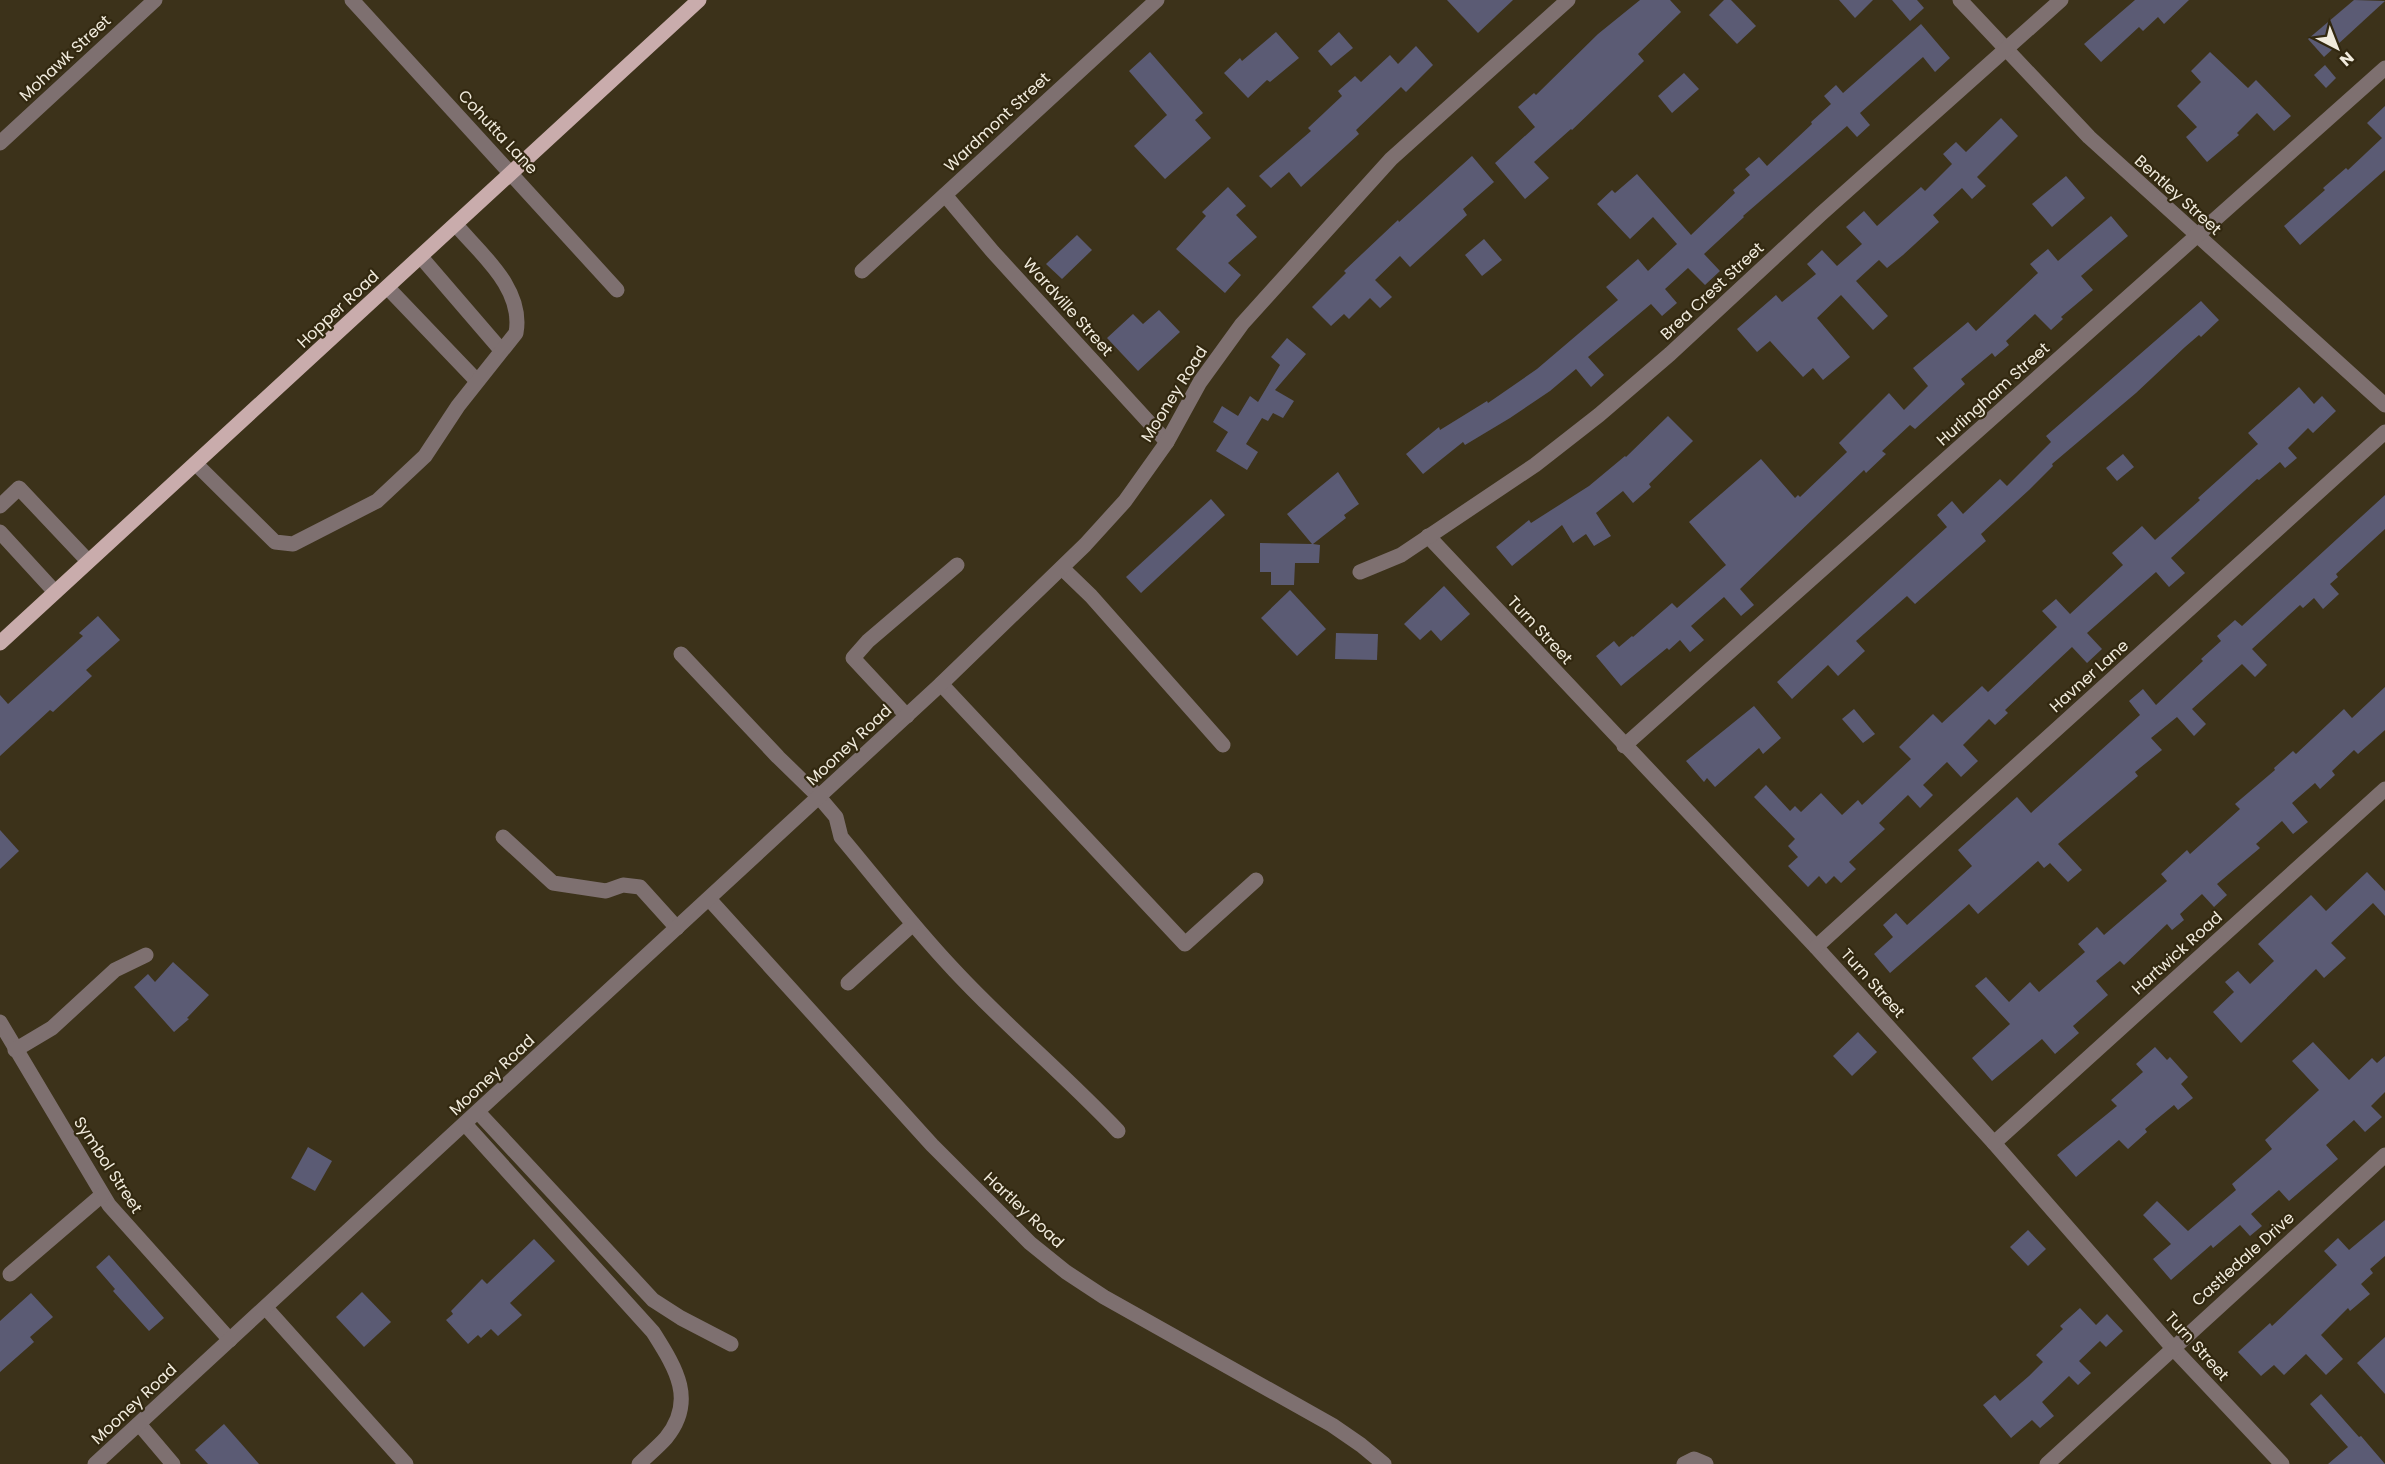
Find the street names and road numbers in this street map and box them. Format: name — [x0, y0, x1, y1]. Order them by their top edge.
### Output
street label: Mohawk Street — [14, 9, 116, 106]
street label: Wardmont Street — [939, 67, 1055, 177]
street label: Cohutta Lane — [453, 85, 543, 179]
street label: Bentley Street — [2130, 150, 2227, 240]
street label: Brea Crest Street — [1655, 237, 1769, 345]
street label: Wardville Street — [1018, 253, 1118, 361]
street label: Hopper Road — [292, 265, 384, 353]
street label: Hurlingham Street — [1931, 337, 2055, 451]
street label: Mooney Road — [1135, 342, 1213, 446]
street label: Turn Street — [1502, 591, 1578, 669]
street label: Havner Lane — [2044, 634, 2134, 718]
street label: Mooney Road — [801, 699, 897, 791]
street label: Hartwick Road — [2127, 906, 2227, 1000]
street label: Turn Street — [1836, 943, 1911, 1023]
street label: Mooney Road — [444, 1029, 540, 1121]
street label: Symbol Street — [68, 1112, 148, 1218]
street label: Hartley Road — [979, 1167, 1069, 1253]
street label: Castledale Drive — [2187, 1207, 2299, 1311]
street label: Turn Street — [2160, 1306, 2235, 1386]
street label: Mooney Road — [86, 1358, 182, 1450]

